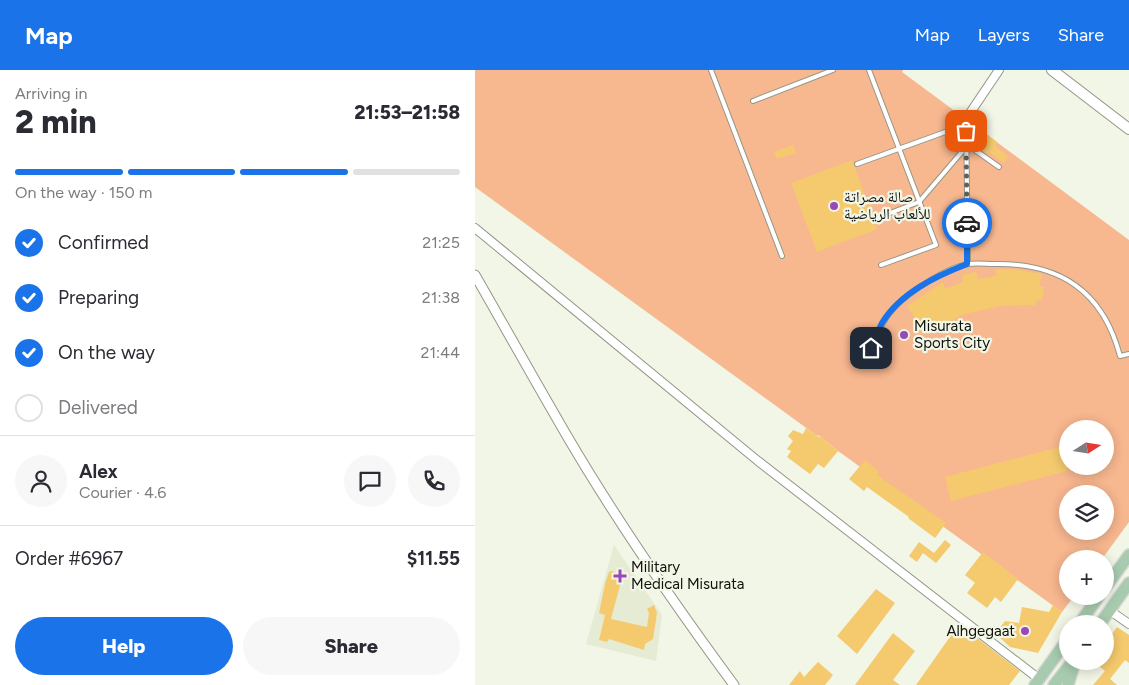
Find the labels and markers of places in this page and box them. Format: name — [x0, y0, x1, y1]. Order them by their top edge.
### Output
pin — [945, 110, 987, 152]
place label: صالة مصراتة للألعاب الرياضية — [844, 188, 931, 223]
marker: صالة مصراتة للألعاب الرياضية — [828, 200, 840, 212]
place label: Misurata Sports City — [914, 317, 990, 352]
pin — [850, 327, 892, 369]
marker: Misurata Sports City — [898, 329, 910, 341]
place label: Military Medical Misurata — [631, 558, 744, 593]
marker: Military Medical Misurata — [613, 569, 627, 583]
place label: Alhgegaat — [946, 622, 1015, 640]
marker: Alhgegaat — [1019, 625, 1031, 637]

